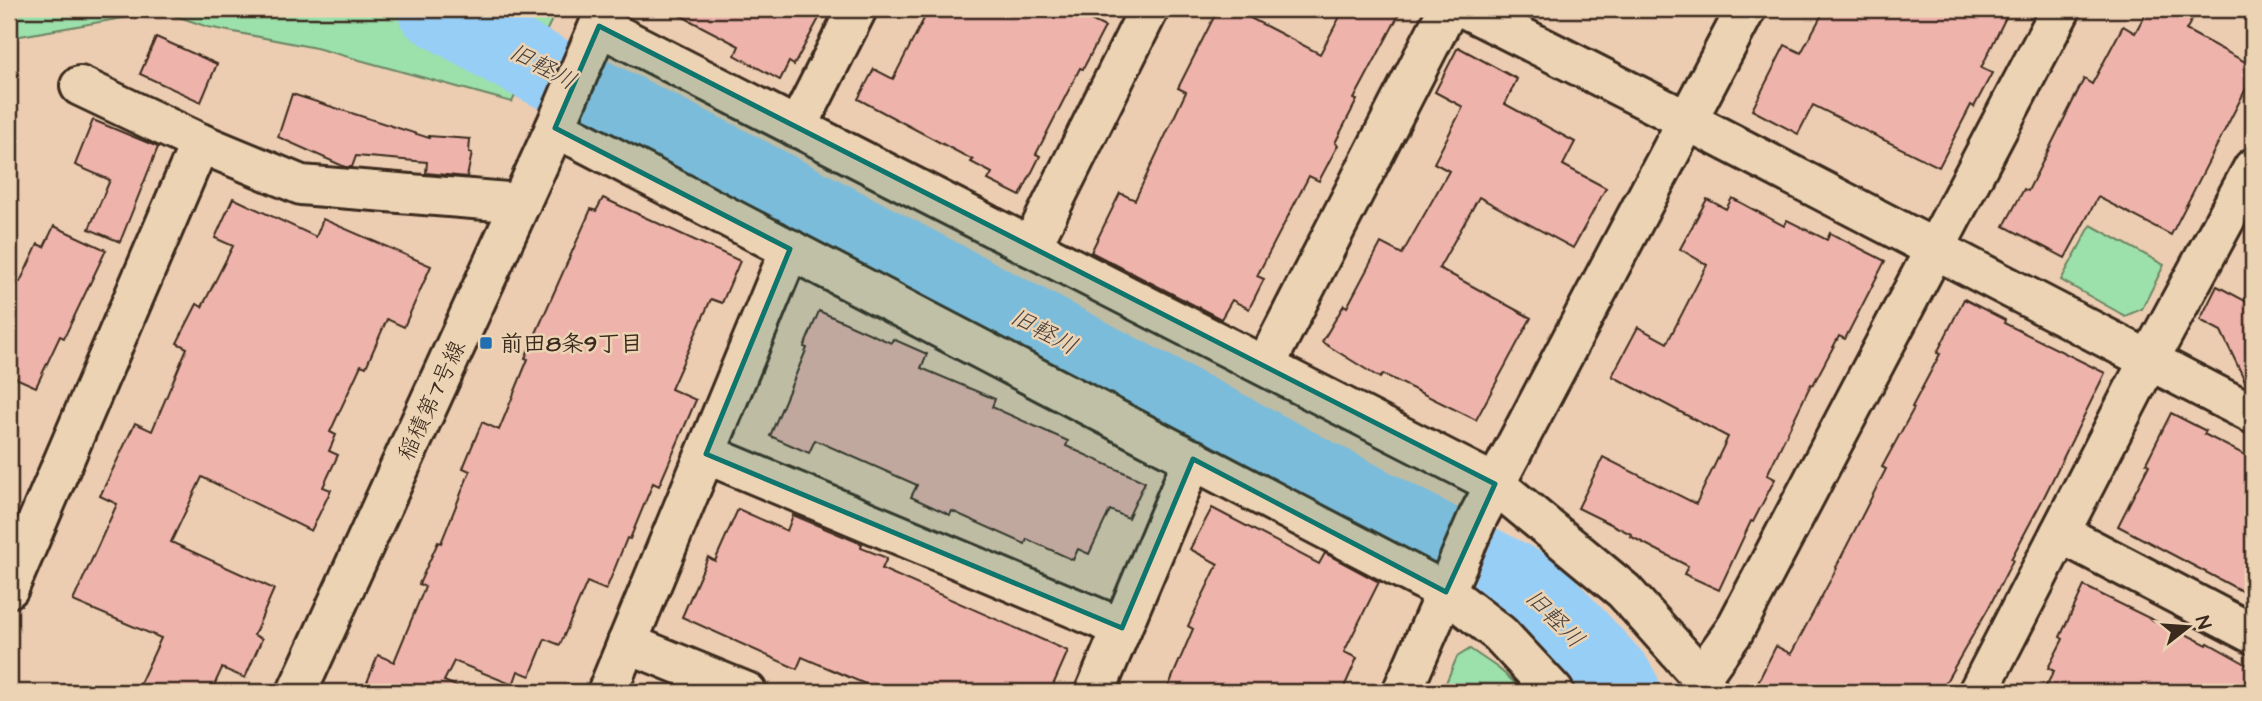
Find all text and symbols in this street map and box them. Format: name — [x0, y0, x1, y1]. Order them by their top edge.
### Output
water label: 旧軽川 — [503, 35, 582, 99]
water label: 旧軽川 — [1004, 300, 1083, 364]
place label: 前田8条9丁目 — [500, 328, 643, 360]
street label: 稲積第7号線 — [390, 335, 474, 466]
marker: 前田8条9丁目 — [478, 335, 494, 351]
water label: 旧軽川 — [1517, 581, 1592, 656]
north arrow — [2154, 592, 2224, 662]
text: N — [2188, 613, 2217, 632]

